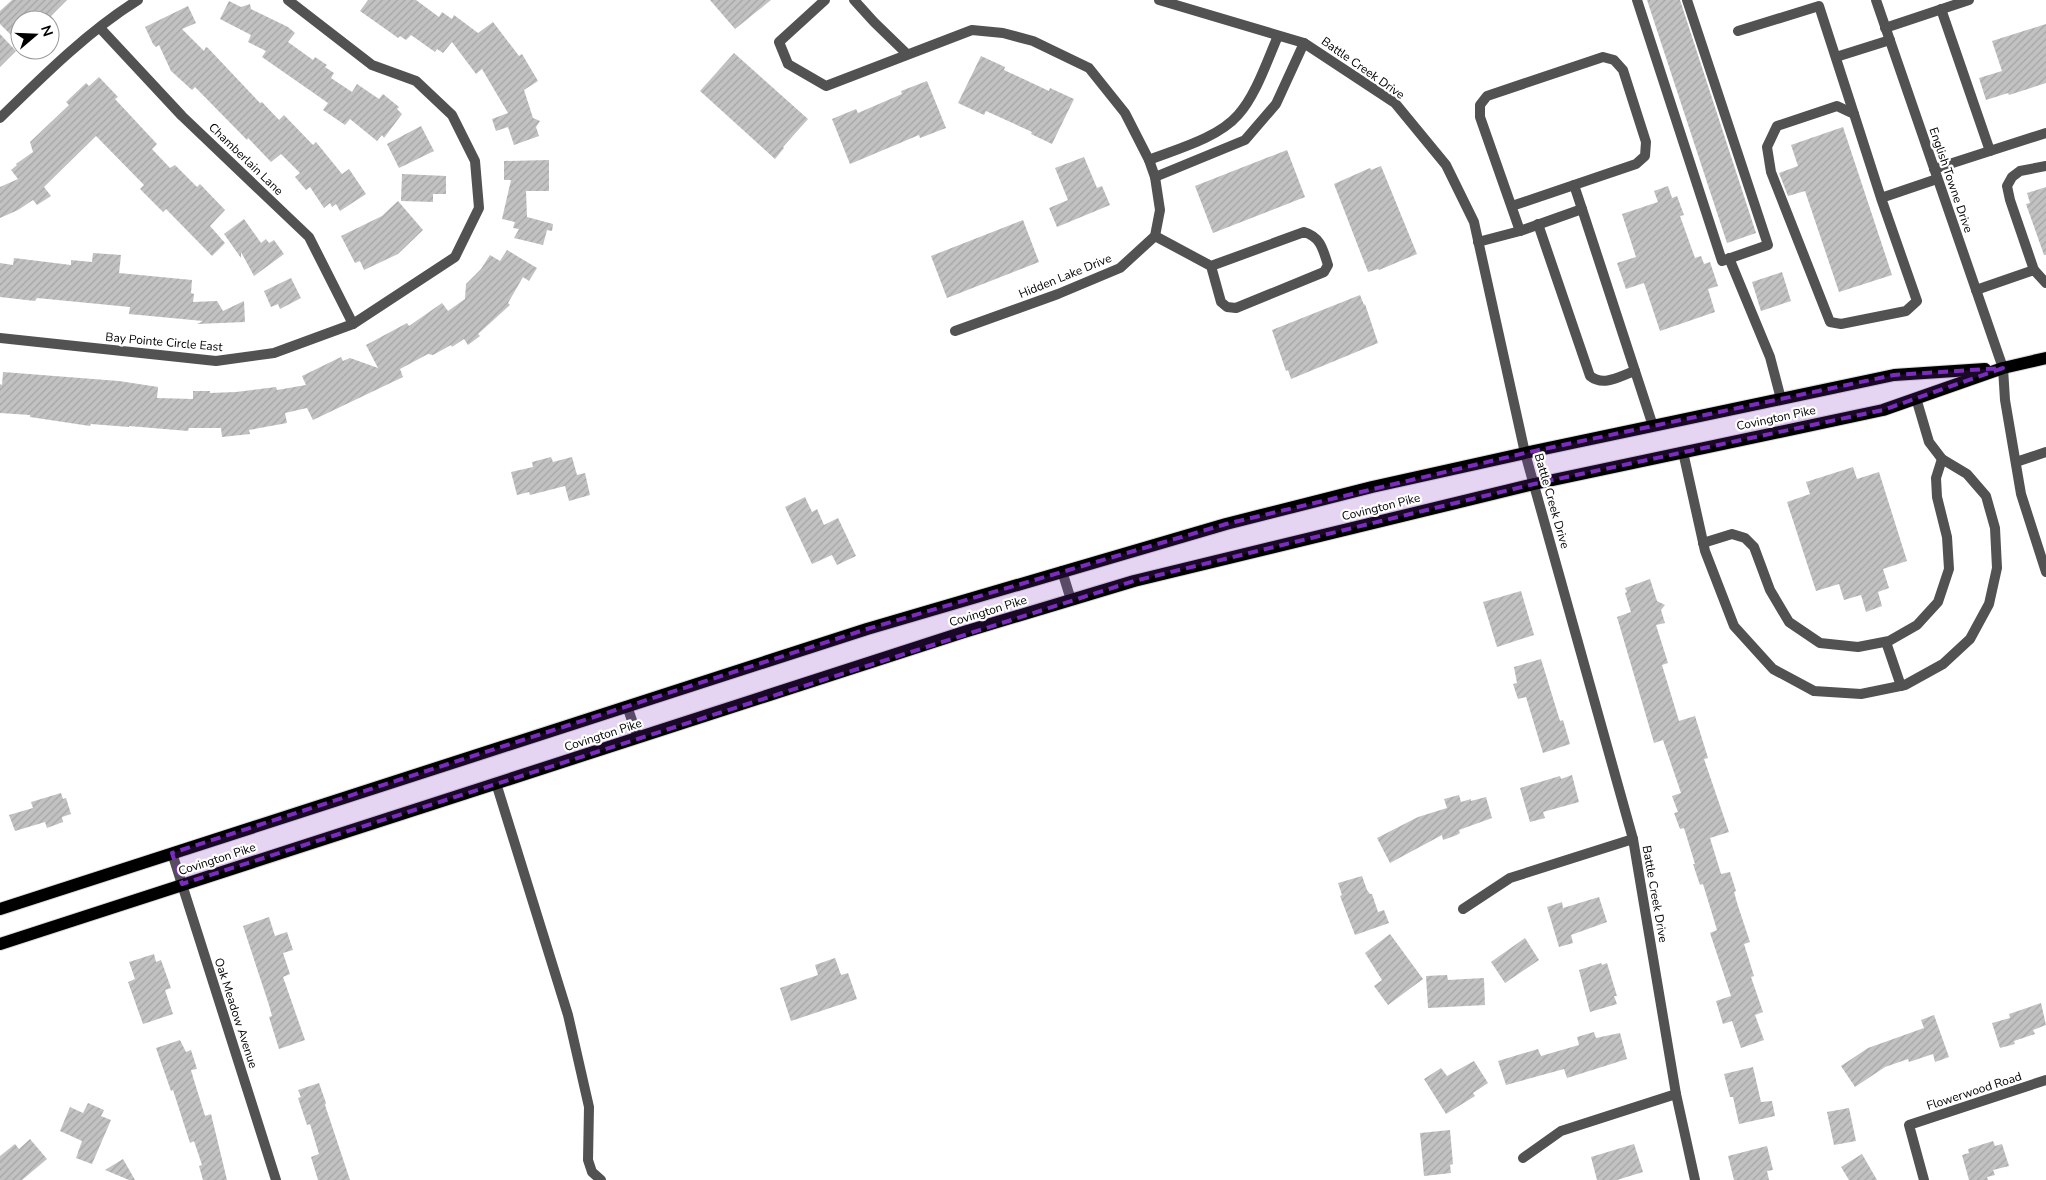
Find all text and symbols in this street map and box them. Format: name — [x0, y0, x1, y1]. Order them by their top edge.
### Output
north arrow — [10, 10, 60, 60]
text: N — [36, 23, 58, 39]
street label: Battle Creek Drive — [1318, 33, 1408, 103]
street label: Chamberlain Lane — [205, 119, 287, 199]
street label: English Towne Drive — [1925, 125, 1977, 235]
street label: Hidden Lake Drive — [1016, 250, 1114, 302]
street label: Bay Pointe Circle East — [105, 329, 224, 355]
street label: Covington Pike — [1735, 402, 1817, 434]
street label: Battle Creek Drive — [1531, 452, 1573, 550]
street label: Covington Pike — [1340, 490, 1422, 524]
street label: Covington Pike — [947, 592, 1029, 630]
street label: Covington Pike — [562, 715, 644, 755]
street label: Covington Pike — [176, 839, 258, 879]
street label: Battle Creek Drive — [1639, 844, 1671, 944]
street label: Oak Meadow Avenue — [211, 956, 261, 1070]
street label: Flowerwood Road — [1924, 1068, 2024, 1114]

